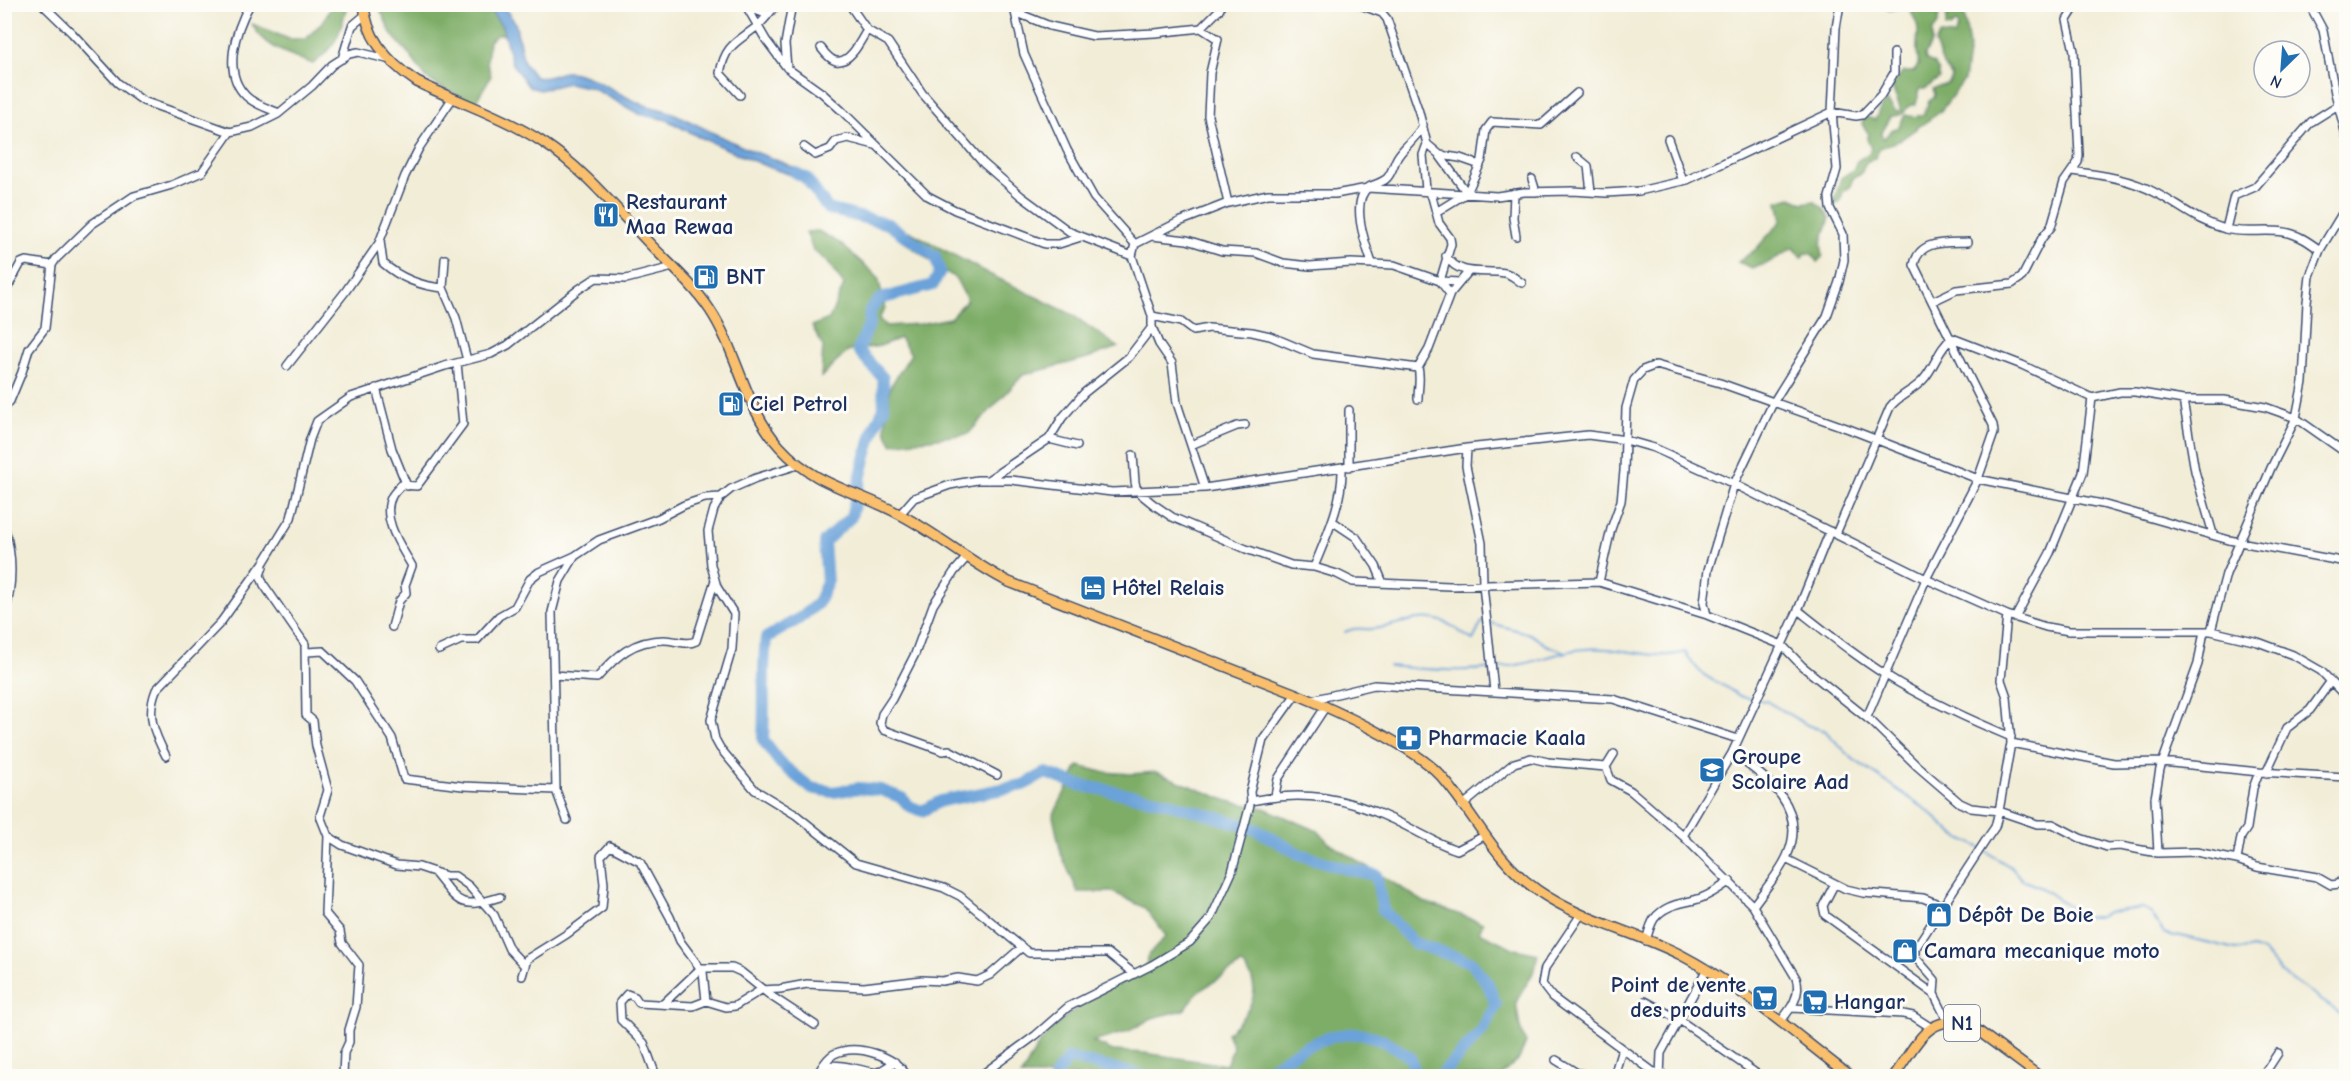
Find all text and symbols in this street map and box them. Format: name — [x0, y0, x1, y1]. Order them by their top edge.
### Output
north arrow — [2252, 39, 2312, 99]
text: N — [2268, 71, 2285, 92]
place label: Restaurant Maa Rewaa — [626, 189, 734, 240]
restaurant icon: Restaurant Maa Rewaa — [591, 200, 621, 230]
fuel station icon: BNT — [691, 262, 721, 292]
place label: BNT — [726, 264, 766, 290]
fuel station icon: Ciel Petrol — [716, 389, 746, 419]
place label: Ciel Petrol — [750, 391, 848, 417]
hotel icon: Hôtel Relais — [1078, 573, 1108, 603]
place label: Hôtel Relais — [1112, 575, 1224, 601]
pharmacy icon: Pharmacie Kaala — [1394, 723, 1424, 753]
place label: Pharmacie Kaala — [1428, 725, 1586, 751]
place label: Groupe Scolaire Aad — [1732, 744, 1849, 795]
school or university icon: Groupe Scolaire Aad — [1697, 755, 1727, 785]
shop icon: Dépôt De Boie — [1924, 900, 1954, 930]
place label: Dépôt De Boie — [1958, 902, 2094, 928]
shop icon: Camara mecanique moto — [1890, 936, 1920, 966]
place label: Camara mecanique moto — [1924, 938, 2160, 964]
place label: Point de vente des produits — [1611, 972, 1746, 1023]
supermarket icon: Point de vente des produits — [1750, 983, 1780, 1013]
supermarket icon: Hangar — [1800, 987, 1830, 1017]
place label: Hangar — [1834, 989, 1905, 1015]
road number: N1 — [1944, 1005, 1980, 1041]

